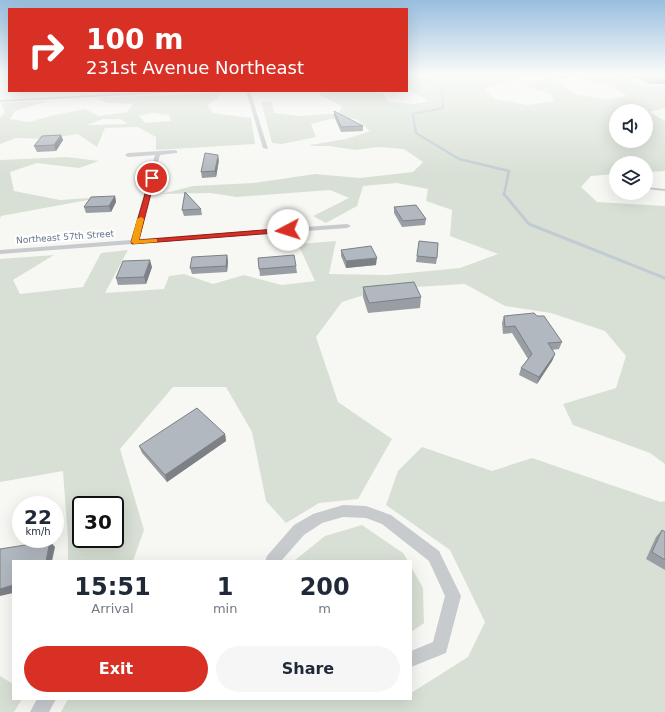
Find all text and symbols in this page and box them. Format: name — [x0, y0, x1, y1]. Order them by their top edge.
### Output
text: 100 m — [86, 23, 183, 56]
icon: right — [20, 24, 72, 76]
text: 231st Avenue Northeast — [86, 57, 304, 78]
map controls — [609, 104, 653, 200]
button: sound — [609, 104, 653, 148]
button: layers — [609, 156, 653, 200]
pin — [135, 161, 169, 195]
icon: arrive — [141, 167, 163, 189]
position arrow — [267, 209, 309, 251]
street label: Northeast 57th Street — [16, 229, 115, 245]
speed limit sign: 30 — [72, 496, 124, 548]
text: 22 — [24, 505, 52, 529]
text: km/h — [25, 526, 51, 537]
text: 15:51 — [74, 573, 151, 601]
text: 1 — [217, 573, 233, 601]
text: 200 — [300, 573, 350, 601]
text: Arrival — [91, 601, 134, 616]
text: min — [213, 601, 237, 616]
text: m — [318, 601, 331, 616]
button: Exit — [24, 646, 208, 692]
button: Share — [216, 646, 400, 692]

